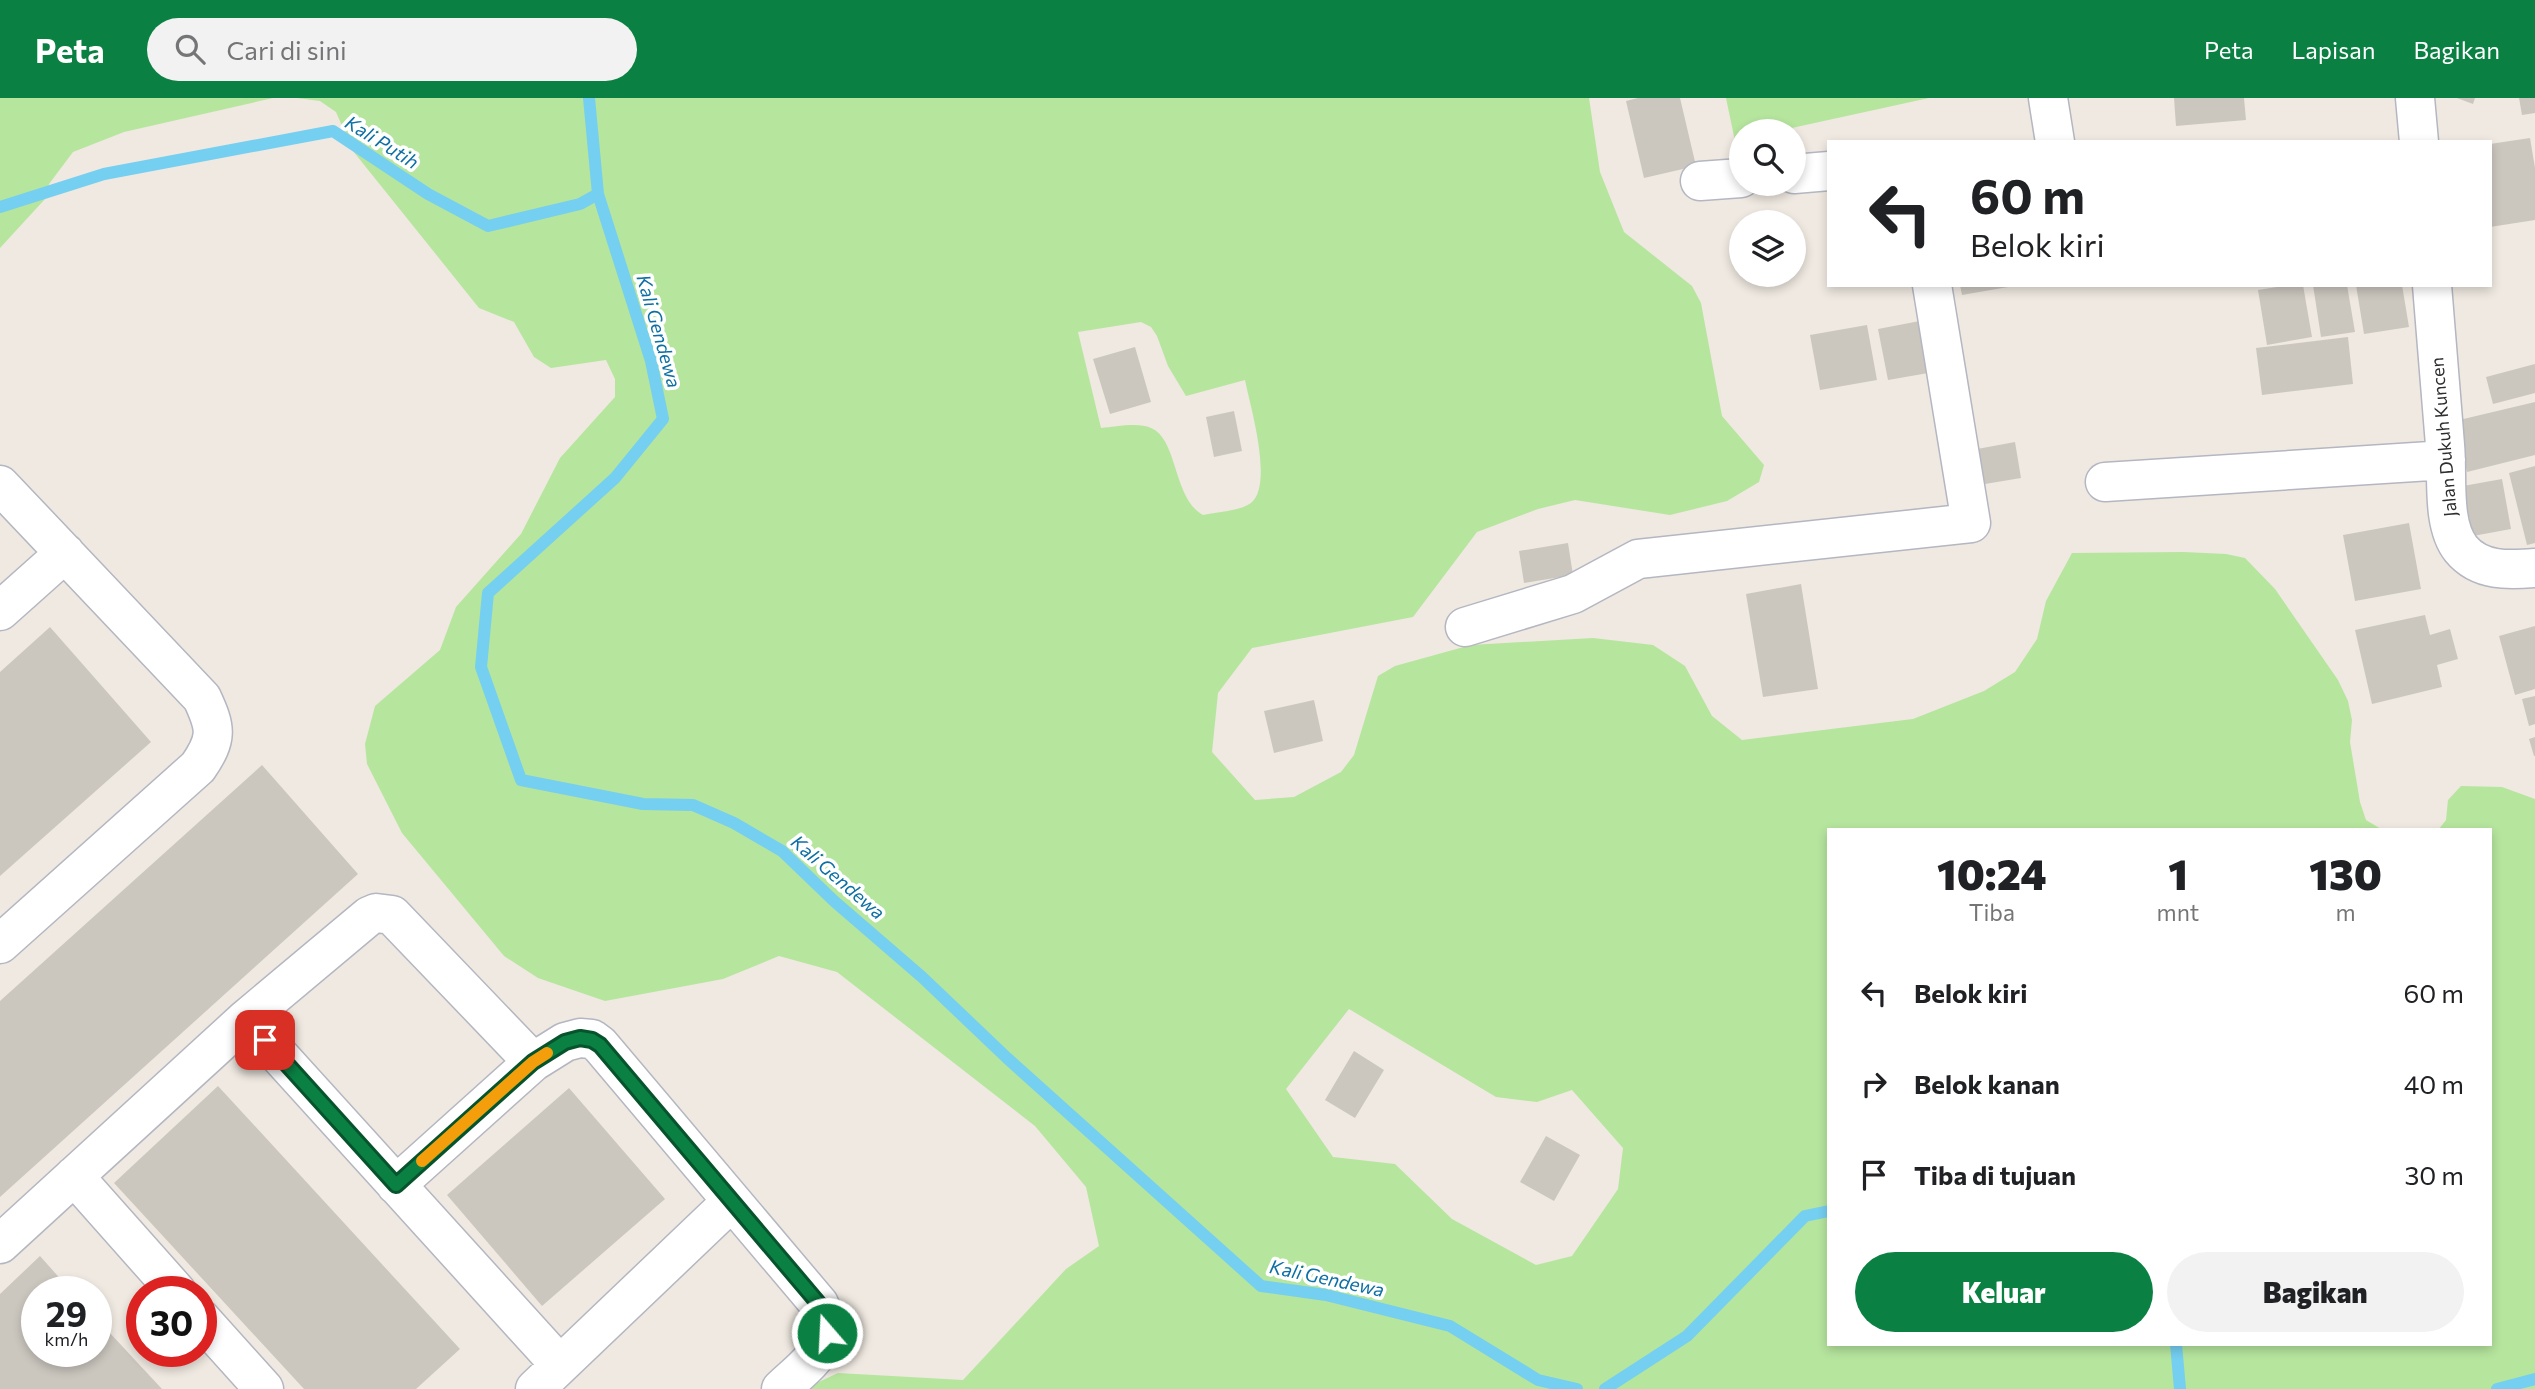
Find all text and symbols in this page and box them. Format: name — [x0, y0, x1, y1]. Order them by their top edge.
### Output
search box — [147, 18, 637, 81]
text: Peta — [35, 29, 105, 70]
icon: search — [171, 30, 209, 68]
text: Cari di sini — [227, 34, 347, 65]
text: Peta — [2204, 35, 2254, 64]
text: Lapisan — [2292, 35, 2375, 64]
text: Bagikan — [2413, 35, 2500, 64]
water label: Kali Putih — [341, 110, 423, 173]
map controls — [1729, 119, 1806, 287]
button: search — [1729, 119, 1806, 196]
text: 60 m — [1970, 164, 2085, 224]
icon: left — [1855, 168, 1946, 259]
button: layers — [1729, 210, 1806, 287]
text: Belok kiri — [1970, 224, 2105, 264]
water label: Kali Gendewa — [632, 272, 687, 390]
street label: Jalan Dukuh Kuncen — [2425, 356, 2461, 518]
water label: Kali Gendewa — [787, 830, 890, 924]
text: 10:24 — [1937, 847, 2047, 899]
text: 1 — [2168, 847, 2188, 899]
text: 130 — [2309, 847, 2382, 899]
text: Tiba — [1969, 898, 2015, 926]
text: mnt — [2157, 898, 2199, 926]
text: m — [2336, 898, 2356, 926]
icon: left — [1855, 974, 1893, 1012]
text: Belok kiri — [1914, 977, 2028, 1008]
text: 60 m — [2404, 977, 2464, 1008]
pin — [235, 1010, 295, 1070]
icon: arrive — [246, 1021, 284, 1059]
icon: right — [1855, 1065, 1893, 1103]
text: Belok kanan — [1914, 1068, 2060, 1099]
text: 40 m — [2404, 1068, 2464, 1099]
icon: arrive — [1855, 1156, 1893, 1194]
text: Tiba di tujuan — [1914, 1159, 2076, 1190]
text: 30 m — [2405, 1159, 2464, 1190]
button: Keluar — [1855, 1252, 2153, 1332]
button: Bagikan — [2167, 1252, 2464, 1332]
water label: Kali Gendewa — [1268, 1254, 1387, 1301]
speed limit sign: 30 — [126, 1276, 217, 1367]
text: 29 — [46, 1291, 87, 1334]
position arrow — [790, 1296, 864, 1370]
text: km/h — [45, 1328, 88, 1350]

